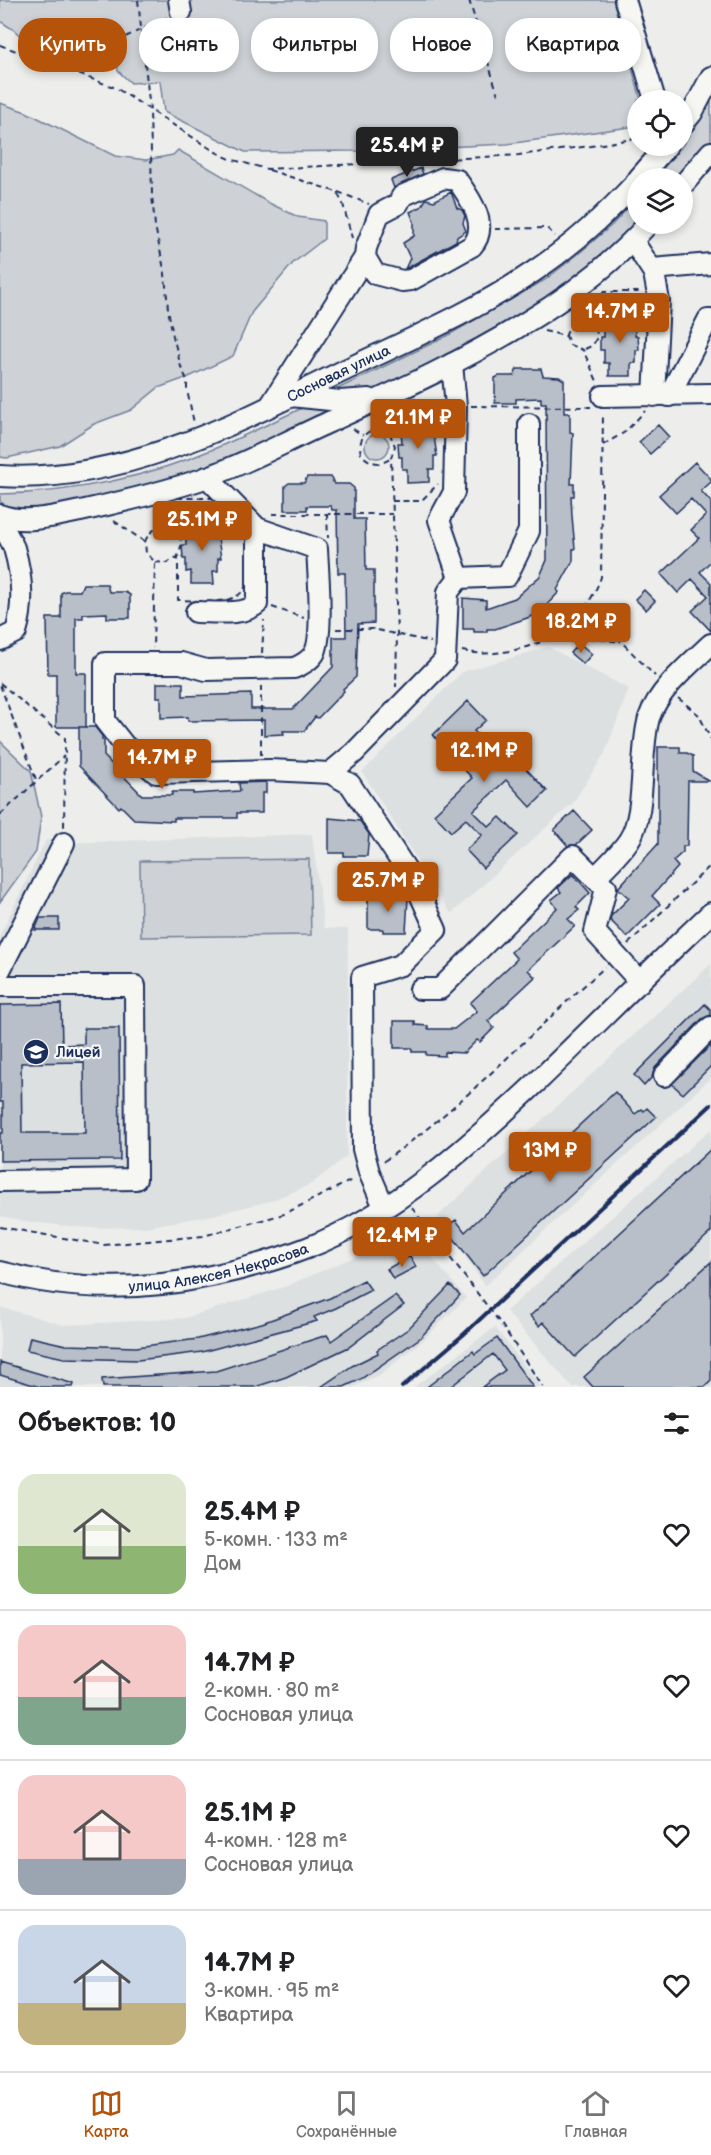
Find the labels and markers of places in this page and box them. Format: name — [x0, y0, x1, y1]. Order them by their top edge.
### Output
pin: 25.4M ₽ — [352, 127, 462, 178]
pin: 14.7M ₽ — [565, 293, 675, 344]
pin: 21.1M ₽ — [363, 399, 473, 450]
pin: 25.1M ₽ — [147, 501, 257, 552]
pin: 18.2M ₽ — [526, 603, 636, 654]
pin: 12.1M ₽ — [429, 732, 539, 783]
pin: 14.7M ₽ — [107, 739, 217, 790]
pin: 25.7M ₽ — [333, 862, 443, 913]
school or university icon: Лицей — [21, 1037, 51, 1067]
place label: Лицей — [55, 1043, 100, 1062]
pin: 13M ₽ — [508, 1132, 592, 1183]
pin: 12.4M ₽ — [347, 1217, 457, 1268]

